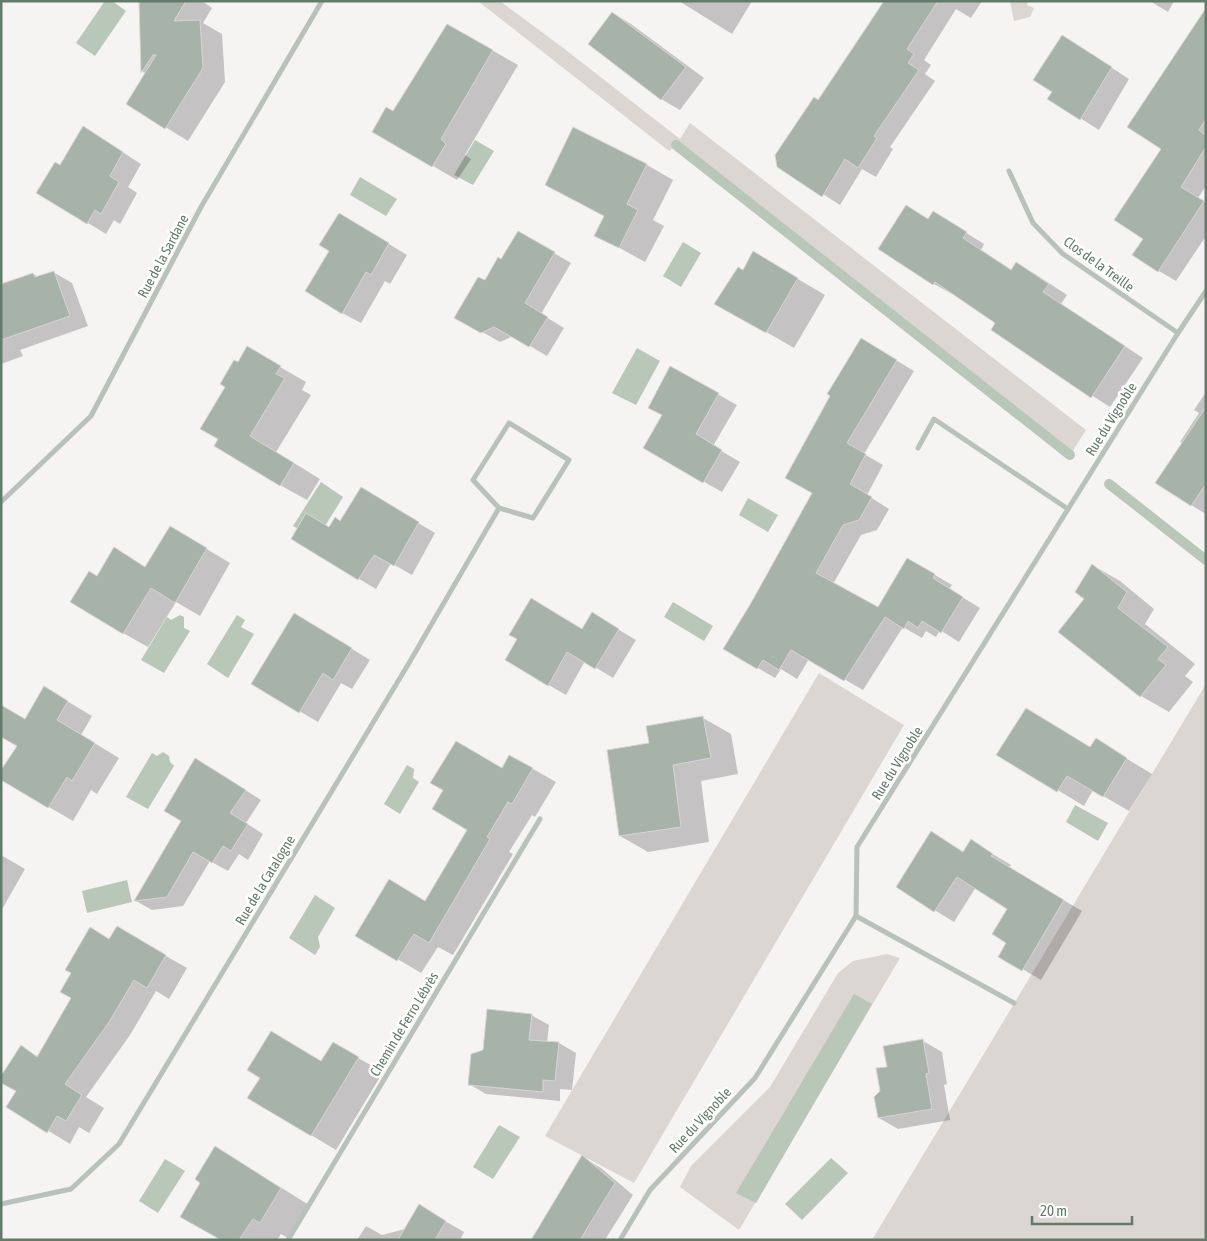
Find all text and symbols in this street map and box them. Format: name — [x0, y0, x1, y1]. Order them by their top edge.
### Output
street label: Rue de la Sardane — [134, 212, 192, 300]
street label: Clos de la Treille — [1061, 233, 1137, 295]
street label: Rue du Vignoble — [1082, 379, 1140, 459]
street label: Rue du Vignoble — [868, 723, 926, 803]
street label: Rue de la Catalogne — [232, 832, 298, 928]
street label: Chemin de Ferro Lébrès — [367, 969, 441, 1079]
street label: Rue du Vignoble — [666, 1084, 734, 1156]
scale bar — [1032, 1194, 1132, 1226]
text: 20 m — [1040, 1202, 1067, 1219]

